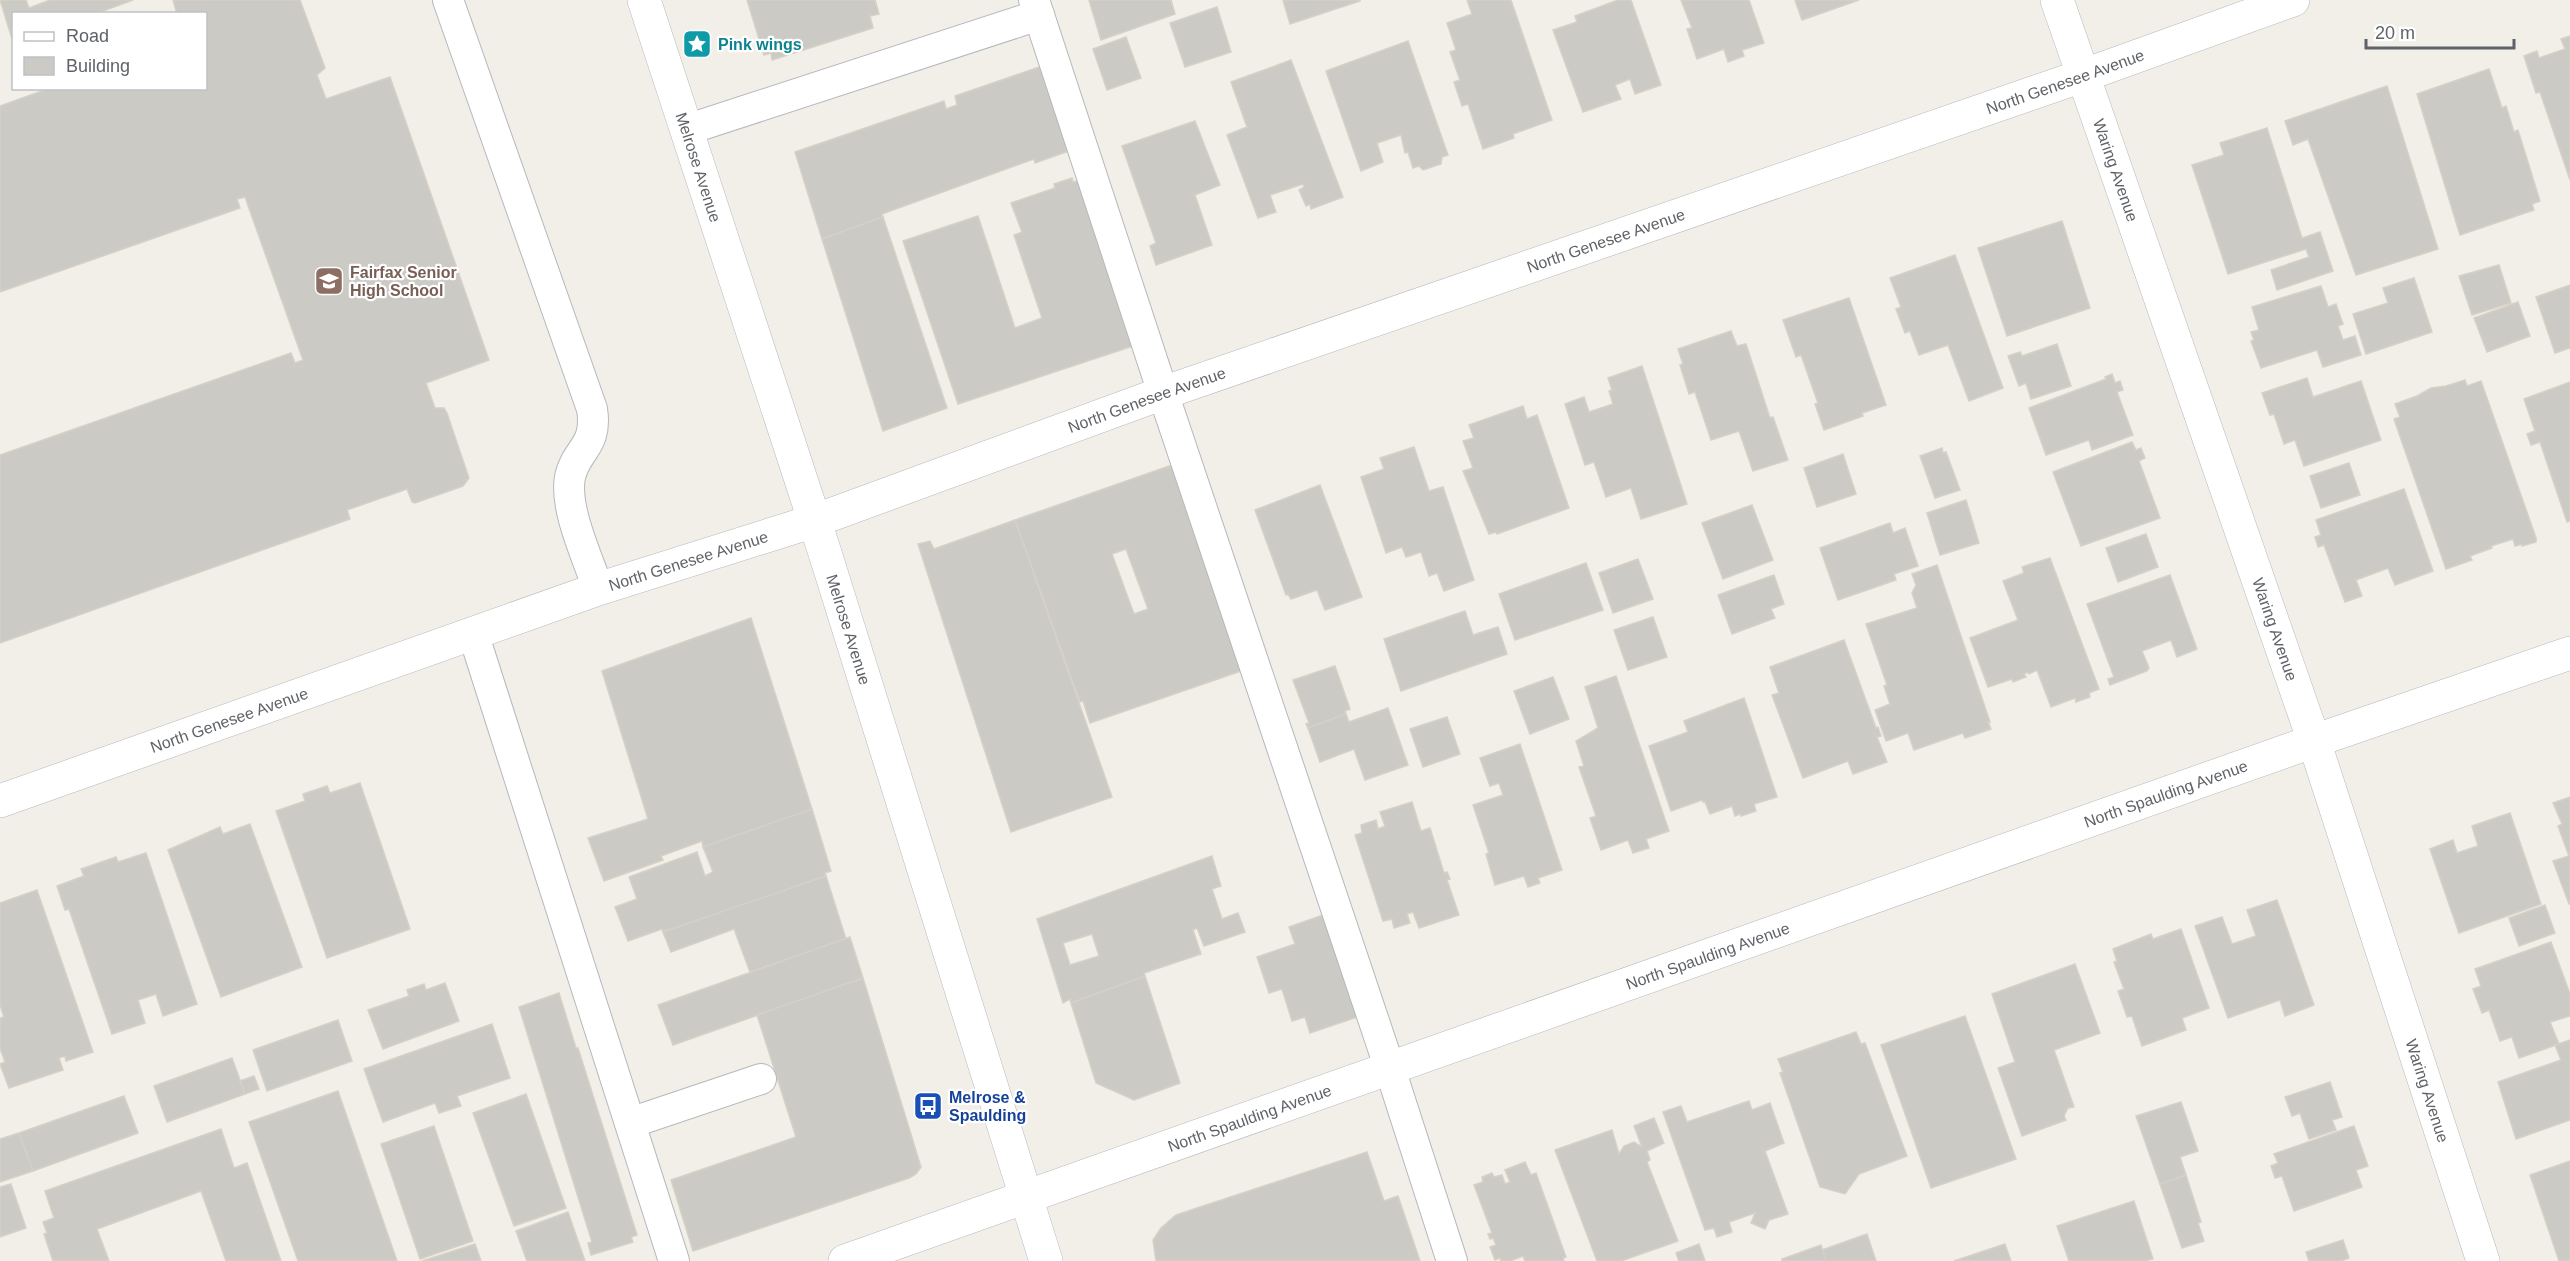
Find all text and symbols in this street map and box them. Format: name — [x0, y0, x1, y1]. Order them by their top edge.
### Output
legend — [12, 12, 207, 90]
scale bar — [2366, 12, 2514, 50]
text: 20 m — [2375, 23, 2415, 43]
text: Road — [66, 26, 109, 46]
place icon: Pink wings — [681, 28, 713, 60]
place label: Pink wings — [718, 36, 802, 53]
street label: North Genesee Avenue — [1984, 46, 2146, 117]
text: Building — [66, 56, 130, 76]
street label: Melrose Avenue — [673, 110, 725, 224]
street label: Waring Avenue — [2090, 116, 2142, 224]
street label: North Genesee Avenue — [1524, 205, 1687, 275]
place label: Fairfax Senior High School — [350, 264, 457, 299]
school or university icon: Fairfax Senior High School — [313, 265, 345, 297]
street label: North Genesee Avenue — [1065, 364, 1228, 436]
street label: North Genesee Avenue — [606, 528, 770, 594]
street label: Melrose Avenue — [824, 572, 874, 687]
street label: Waring Avenue — [2250, 576, 2301, 683]
street label: North Genesee Avenue — [148, 684, 310, 756]
street label: North Spaulding Avenue — [2082, 757, 2250, 830]
street label: North Spaulding Avenue — [1623, 919, 1792, 992]
street label: Waring Avenue — [2403, 1037, 2452, 1145]
street label: North Spaulding Avenue — [1165, 1081, 1334, 1155]
place label: Melrose & Spaulding — [949, 1089, 1026, 1124]
bus stop icon: Melrose & Spaulding — [912, 1090, 944, 1122]

